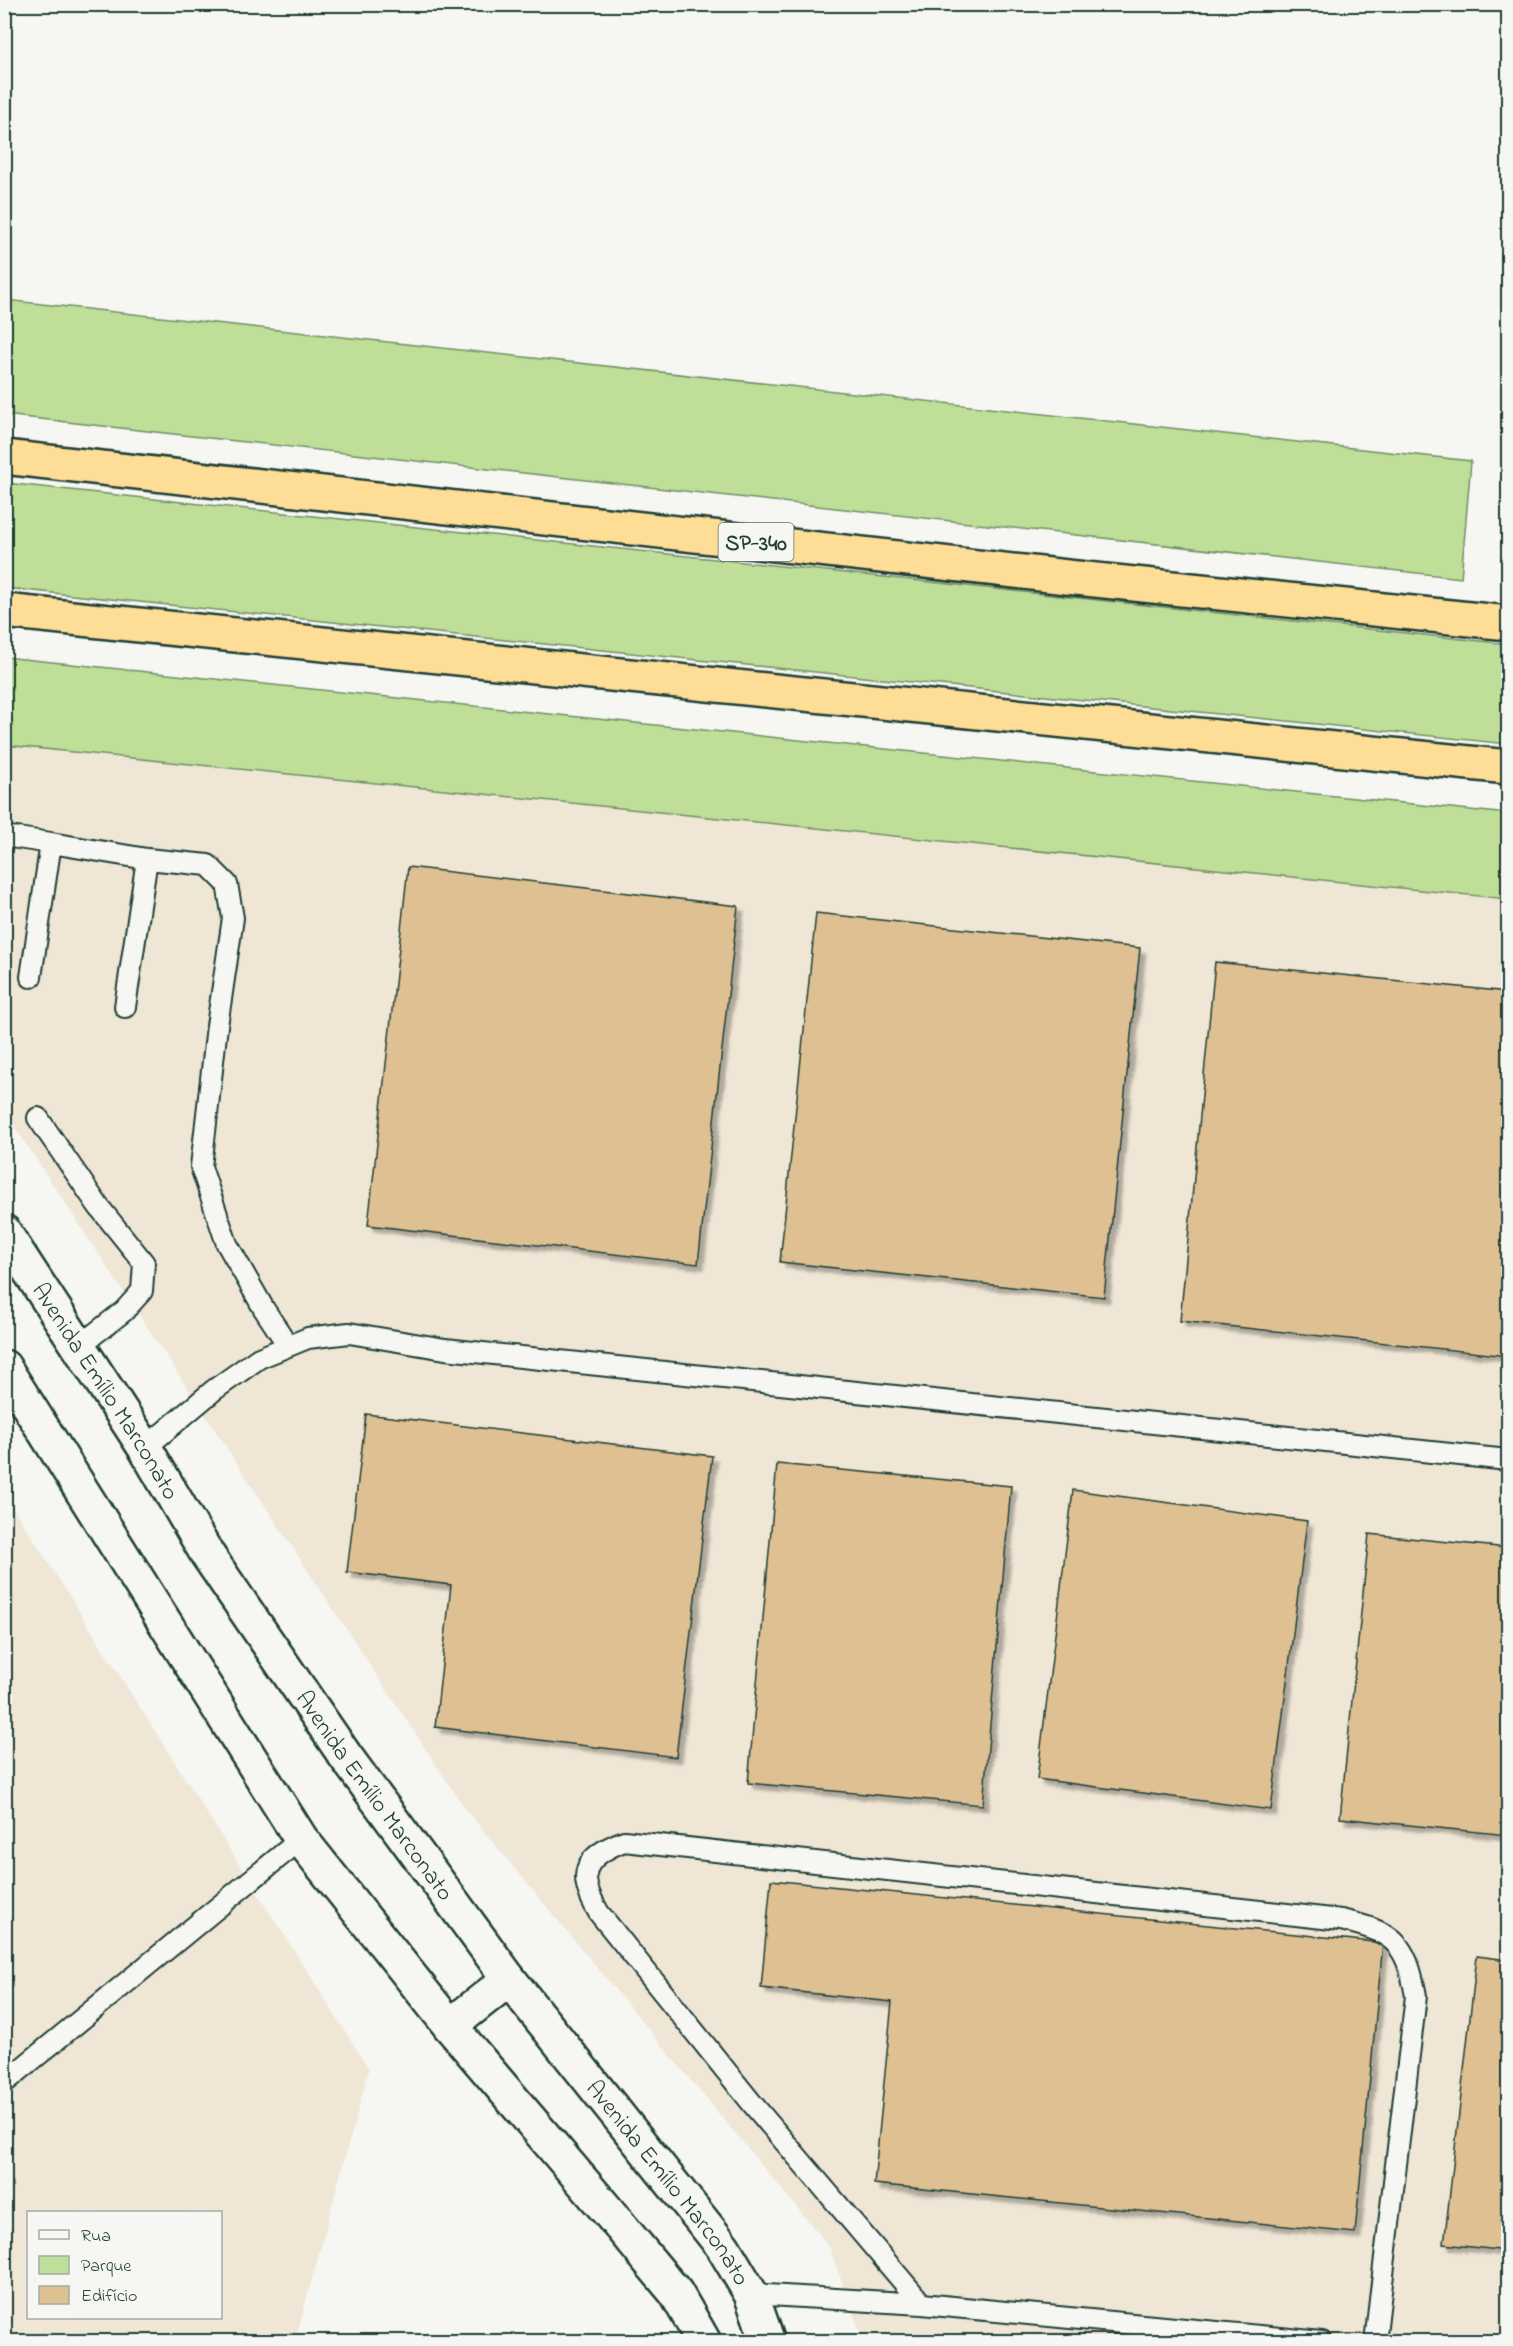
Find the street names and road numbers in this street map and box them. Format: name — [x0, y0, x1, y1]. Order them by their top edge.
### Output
road number: SP-340 — [718, 523, 794, 561]
street label: Avenida Emílio Marconato — [22, 1277, 187, 1507]
street label: Avenida Emílio Marconato — [286, 1684, 461, 1909]
street label: Avenida Emílio Marconato — [576, 2073, 757, 2293]

